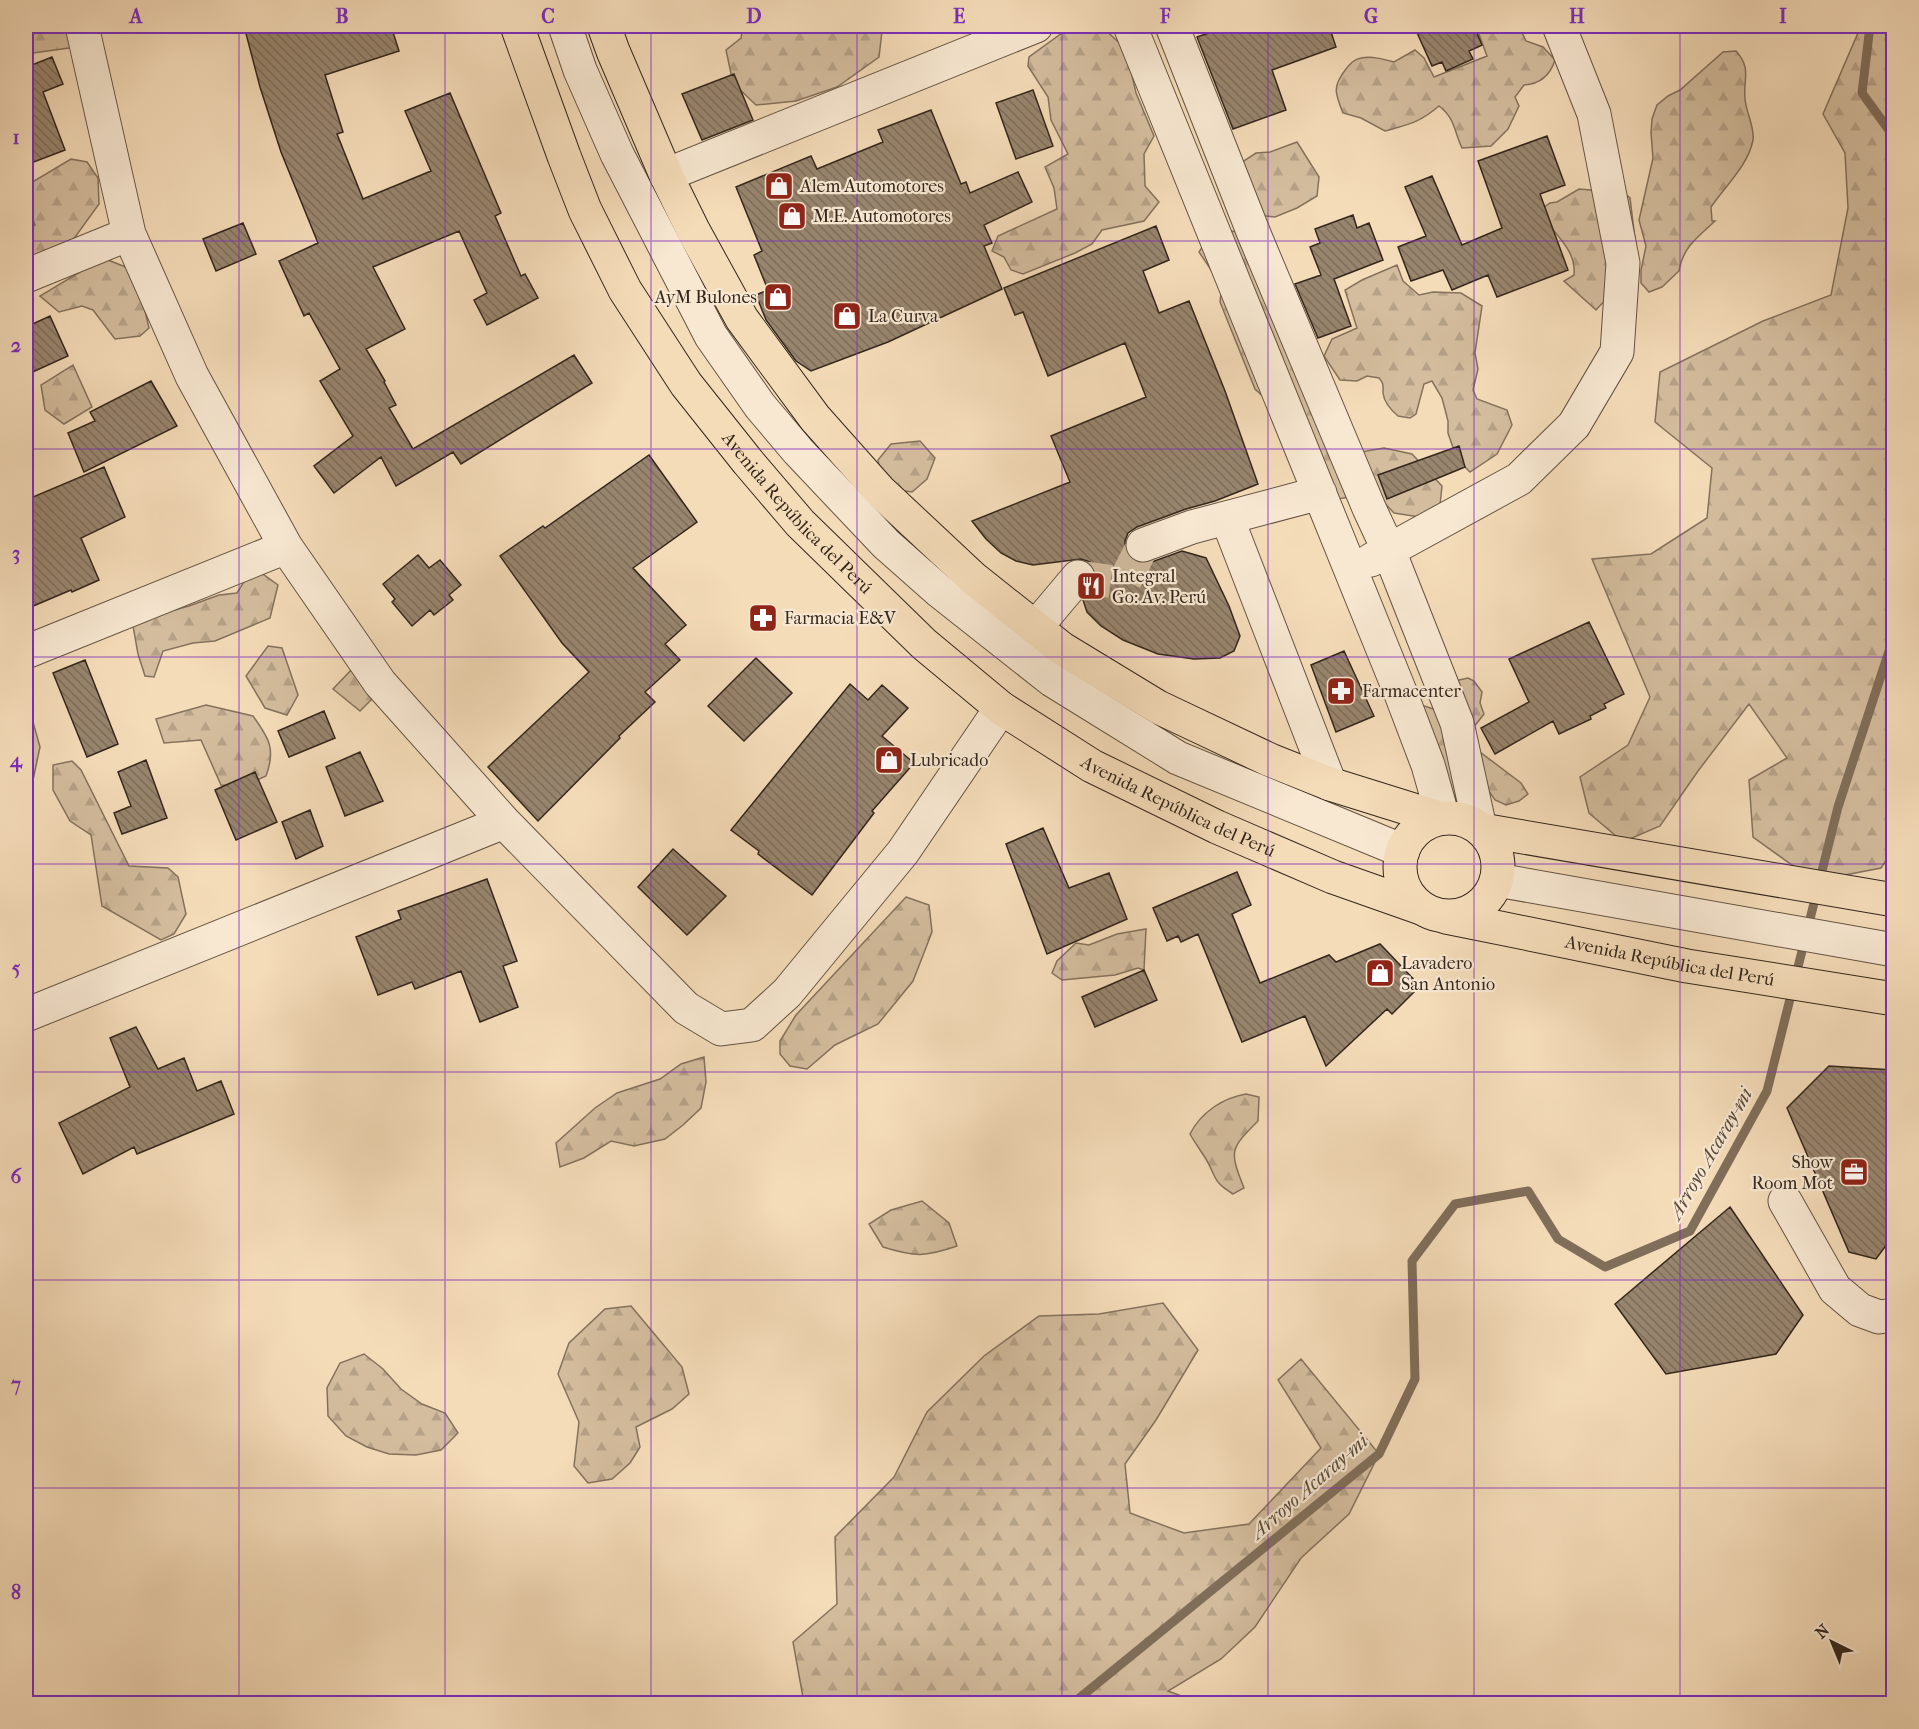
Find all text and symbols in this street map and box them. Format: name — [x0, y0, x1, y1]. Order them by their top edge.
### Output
text: A — [128, 5, 144, 28]
text: B — [335, 5, 349, 28]
text: C — [541, 5, 555, 28]
text: D — [746, 5, 762, 28]
text: E — [953, 5, 965, 28]
text: F — [1159, 5, 1171, 28]
text: G — [1364, 5, 1378, 28]
text: H — [1569, 5, 1585, 28]
text: I — [1779, 5, 1787, 28]
text: 1 — [12, 126, 20, 149]
shop icon: Alem Automotores — [763, 170, 795, 202]
place label: Alem Automotores — [799, 176, 944, 197]
shop icon: M.E. Automotores — [776, 200, 808, 232]
place label: M.E. Automotores — [813, 206, 951, 227]
shop icon: AyM Bulones — [762, 281, 794, 313]
place label: AyM Bulones — [654, 287, 757, 308]
shop icon: La Curva — [831, 300, 863, 332]
place label: La Curva — [868, 306, 939, 327]
text: 2 — [11, 334, 21, 357]
street label: Avenida República del Perú — [717, 427, 876, 598]
text: 3 — [12, 542, 20, 565]
place label: Integral Go: Av. Perú — [1112, 566, 1206, 608]
restaurant icon: Integral Go: Av. Perú — [1075, 570, 1107, 602]
pharmacy icon: Farmacia E&V — [747, 602, 779, 634]
place label: Farmacia E&V — [784, 608, 897, 629]
pharmacy icon: Farmacenter — [1325, 675, 1357, 707]
place label: Farmacenter — [1362, 681, 1461, 702]
shop icon: Lubricado — [873, 744, 905, 776]
text: 4 — [9, 749, 23, 773]
place label: Lubricado — [910, 750, 988, 771]
street label: Avenida República del Perú — [1076, 751, 1278, 862]
street label: Avenida República del Perú — [1562, 931, 1776, 991]
place label: Lavadero San Antonio — [1401, 953, 1495, 995]
text: 5 — [12, 957, 21, 980]
shop icon: Lavadero San Antonio — [1364, 957, 1396, 989]
water label: Arroyo Acaray-mi — [1662, 1083, 1758, 1225]
place label: Show Room Mot — [1751, 1152, 1834, 1194]
office icon: Show Room Mot — [1838, 1156, 1870, 1188]
text: 6 — [11, 1165, 23, 1188]
text: 7 — [10, 1373, 21, 1396]
water label: Arroyo Acaray-mi — [1244, 1429, 1373, 1545]
text: 8 — [11, 1581, 21, 1604]
north arrow — [1802, 1612, 1862, 1672]
text: N — [1811, 1620, 1834, 1642]

